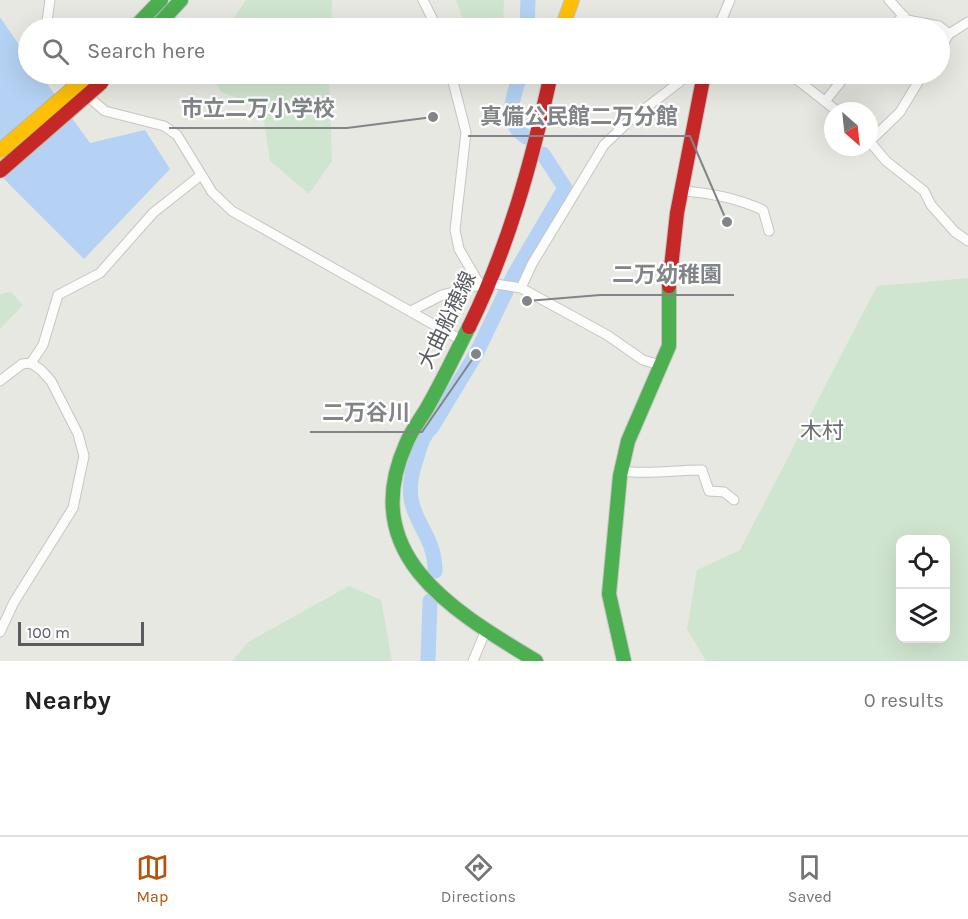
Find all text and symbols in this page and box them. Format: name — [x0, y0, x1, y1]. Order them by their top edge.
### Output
search box — [18, 18, 950, 84]
icon: search — [39, 35, 72, 68]
text: Search here — [87, 38, 205, 64]
callout: 市立二万小学校 — [169, 88, 347, 128]
text: 市立二万小学校 — [181, 96, 335, 122]
callout: 真備公民館二万分館 — [468, 96, 690, 136]
north arrow — [824, 102, 878, 156]
text: 真備公民館二万分館 — [480, 104, 678, 130]
callout: 二万幼稚園 — [600, 255, 734, 295]
text: 二万幼稚園 — [612, 262, 722, 288]
street label: 大曲船穂線 — [413, 268, 481, 372]
callout: 二万谷川 — [310, 392, 422, 432]
text: 二万谷川 — [322, 400, 410, 426]
district label: 木村 — [800, 418, 844, 444]
map controls — [896, 535, 950, 643]
button: locate — [896, 535, 950, 589]
button: layers — [896, 589, 950, 643]
scale bar — [18, 619, 144, 646]
text: 100 m — [27, 623, 70, 642]
text: Nearby — [24, 685, 111, 716]
text: 0 results — [864, 689, 944, 712]
tab: Map — [136, 851, 169, 906]
tab: Directions — [441, 851, 516, 906]
tab: Saved — [788, 851, 832, 906]

